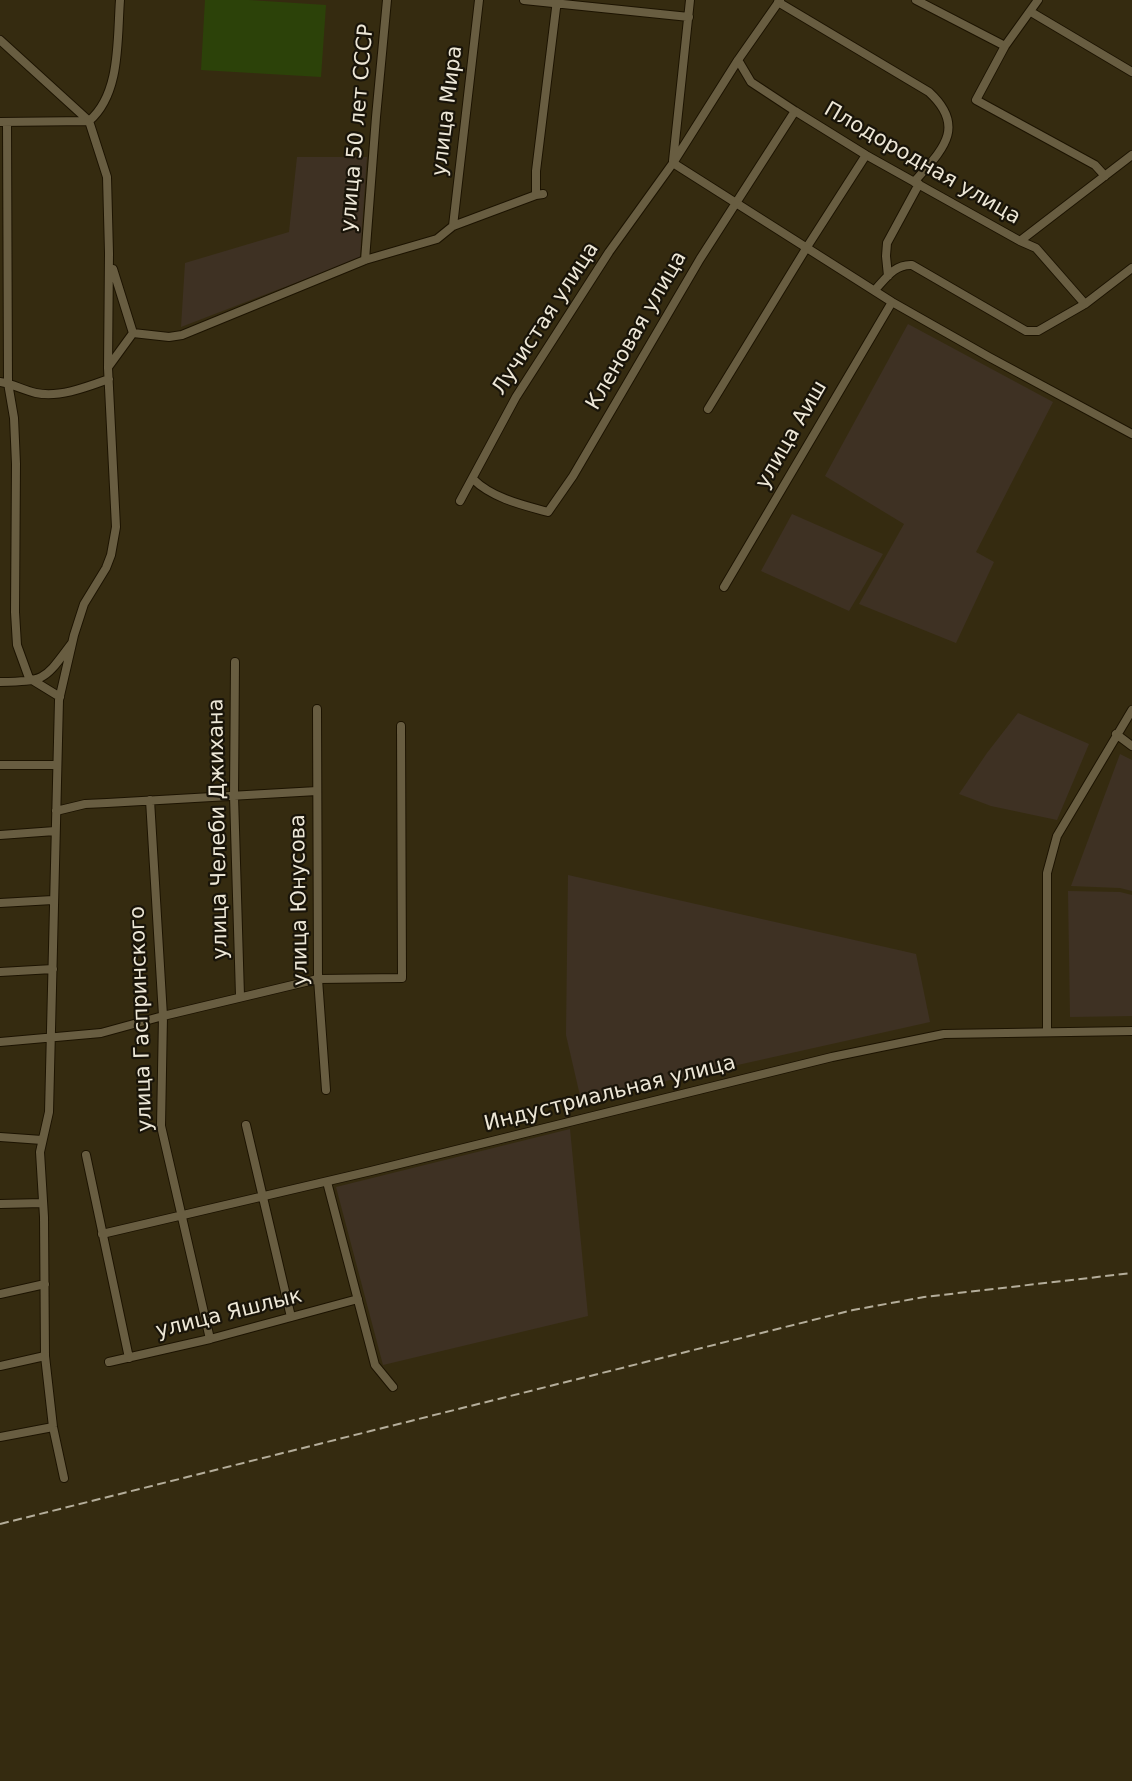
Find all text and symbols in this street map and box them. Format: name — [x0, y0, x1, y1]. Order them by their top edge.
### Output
street label: улица 50 лет СССР — [336, 23, 380, 233]
street label: улица Мира — [427, 44, 469, 178]
street label: Плодородная улица — [819, 97, 1025, 231]
street label: Лучистая улица — [487, 238, 605, 400]
street label: Кленовая улица — [581, 247, 693, 415]
street label: улица Аиш — [751, 376, 833, 494]
street label: улица Челеби Джихана — [204, 698, 234, 960]
street label: улица Юнусова — [286, 814, 314, 986]
street label: улица Гаспринского — [125, 906, 159, 1132]
street label: Индустриальная улица — [482, 1051, 738, 1137]
street label: улица Яшлык — [153, 1284, 305, 1344]

